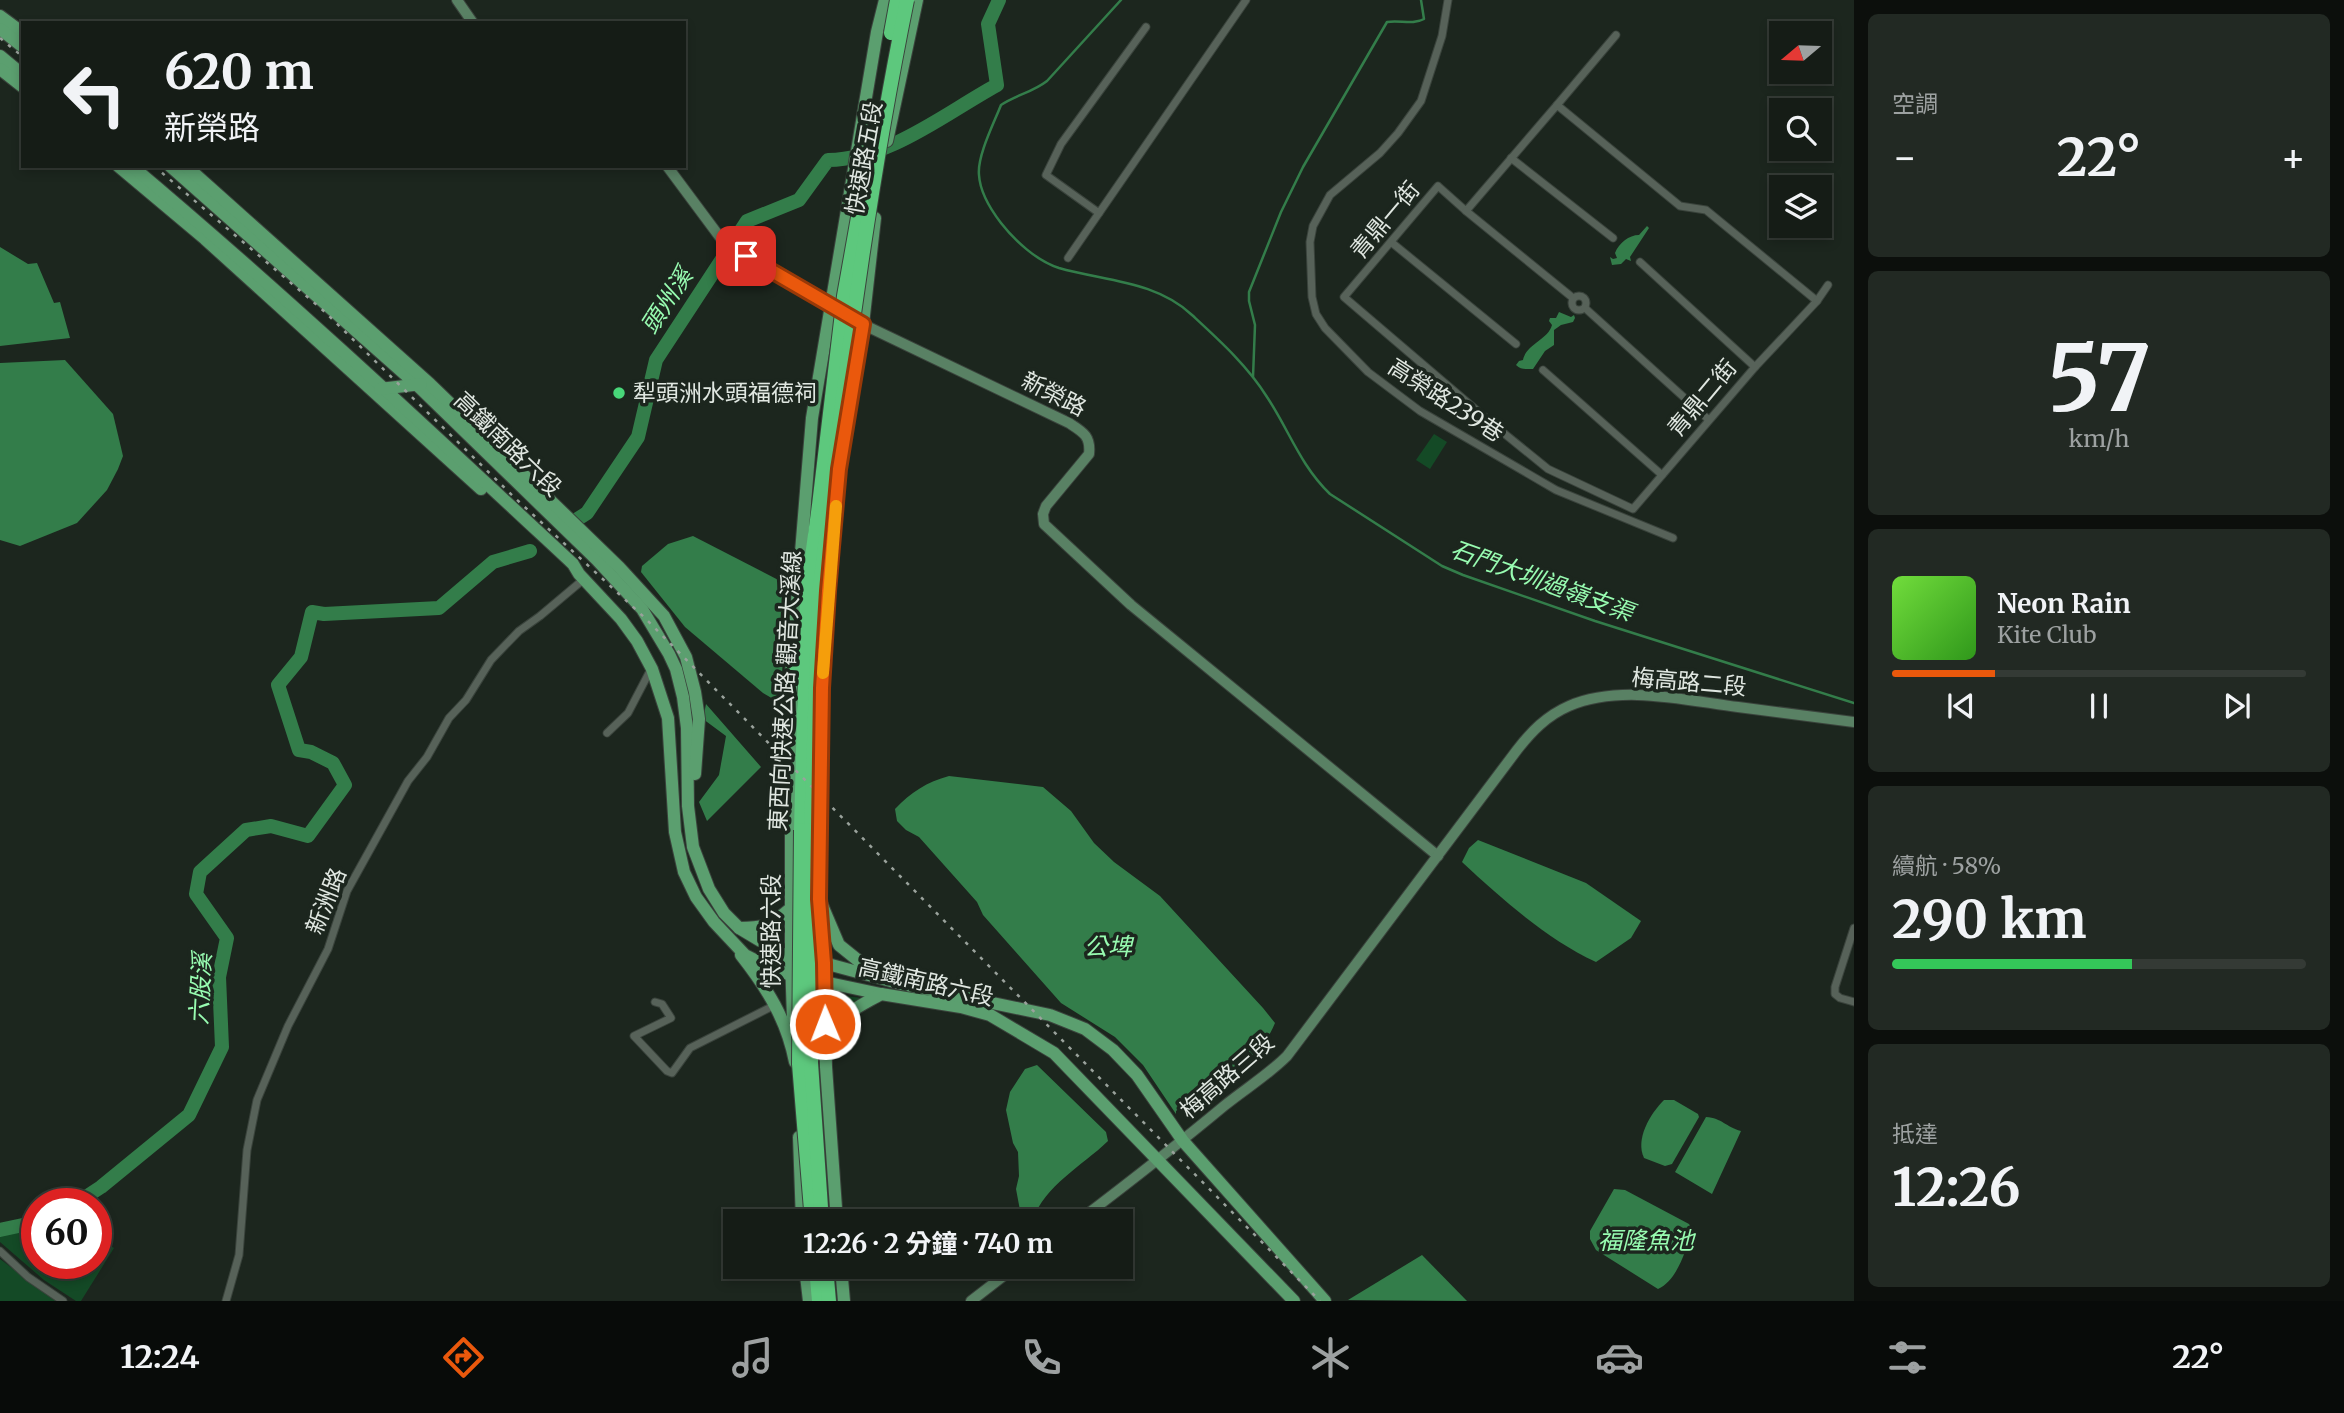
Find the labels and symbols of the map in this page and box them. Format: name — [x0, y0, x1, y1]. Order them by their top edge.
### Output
north arrow — [1769, 21, 1832, 84]
street label: 快速路五段 — [839, 99, 888, 217]
street label: 青鼎一街 — [1344, 175, 1425, 264]
pin — [716, 226, 776, 286]
water label: 頭州溪 — [634, 260, 701, 339]
street label: 高榮路239巷 — [1383, 352, 1509, 447]
street label: 青鼎二街 — [1661, 353, 1742, 442]
street label: 新榮路 — [1017, 365, 1092, 422]
place label: 犁頭洲水頭福德祠 — [633, 378, 817, 407]
street label: 高鐵南路六段 — [449, 385, 568, 502]
marker: 犁頭洲水頭福德祠 — [611, 385, 627, 401]
water label: 石門大圳過嶺支渠 — [1447, 533, 1641, 629]
street label: 東西向快速公路 觀音大溪線 — [763, 550, 806, 832]
street label: 梅高路二段 — [1630, 662, 1748, 701]
street label: 新洲路 — [299, 863, 352, 938]
street label: 快速路六段 — [756, 874, 785, 989]
water label: 公埤 — [1084, 931, 1135, 962]
water label: 六股溪 — [183, 949, 218, 1026]
street label: 高鐵南路六段 — [856, 952, 997, 1011]
position arrow — [788, 987, 862, 1061]
street label: 梅高路三段 — [1174, 1027, 1280, 1124]
speed limit sign: 60 — [21, 1188, 112, 1279]
water label: 福隆魚池 — [1598, 1225, 1697, 1256]

